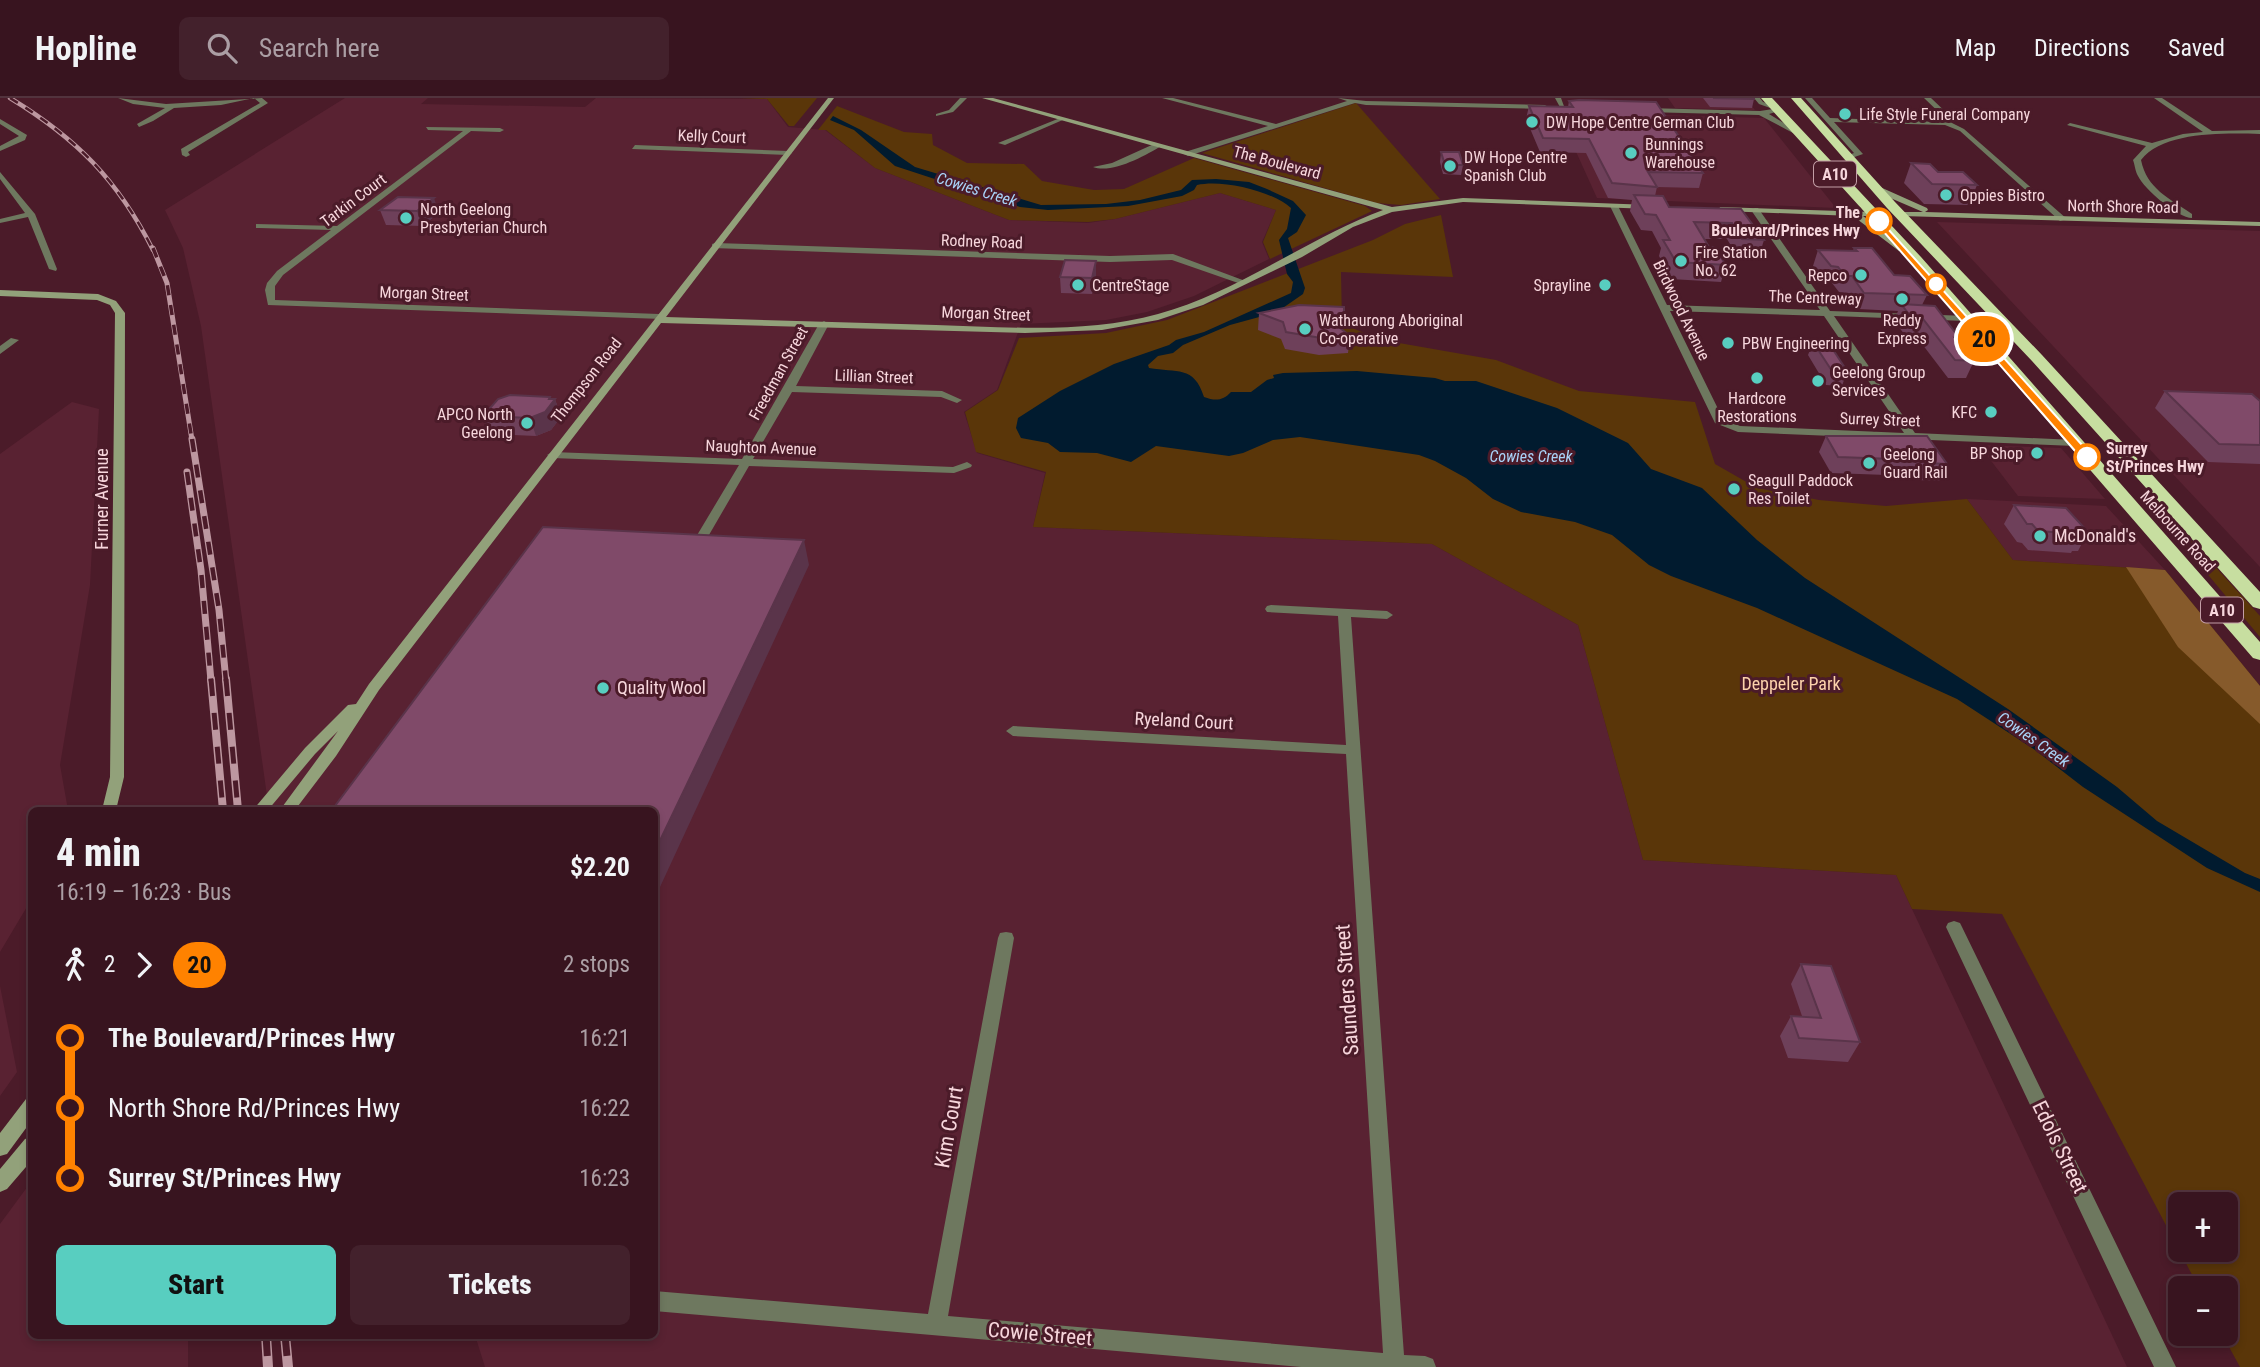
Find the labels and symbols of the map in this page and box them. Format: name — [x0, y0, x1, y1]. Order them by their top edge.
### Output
place label: Life Style Funeral Company — [1859, 105, 2030, 124]
marker: Life Style Funeral Company — [1837, 106, 1853, 122]
place label: DW Hope Centre German Club — [1546, 113, 1734, 132]
marker: DW Hope Centre German Club — [1524, 114, 1540, 130]
street label: Kelly Court — [677, 126, 747, 147]
place label: Bunnings Warehouse — [1645, 135, 1715, 172]
street label: The Boulevard — [1231, 142, 1323, 183]
marker: Bunnings Warehouse — [1623, 145, 1639, 161]
place label: DW Hope Centre Spanish Club — [1464, 148, 1567, 185]
marker: DW Hope Centre Spanish Club — [1442, 158, 1458, 174]
road number: A10 — [1814, 162, 1856, 186]
water label: Cowies Creek — [934, 168, 1020, 211]
street label: Tarkin Court — [317, 169, 390, 231]
place label: Oppies Bistro — [1960, 186, 2045, 205]
marker: Oppies Bistro — [1938, 187, 1954, 203]
street label: North Shore Road — [2067, 196, 2179, 217]
place label: North Geelong Presbyterian Church — [420, 200, 547, 237]
place label: The Boulevard/Princes Hwy — [1711, 203, 1860, 240]
marker: The Boulevard/Princes Hwy — [1866, 208, 1892, 234]
marker: North Geelong Presbyterian Church — [398, 210, 414, 226]
street label: Rodney Road — [941, 231, 1023, 252]
place label: Fire Station No. 62 — [1695, 243, 1767, 280]
marker: Fire Station No. 62 — [1673, 253, 1689, 269]
street label: Birdwood Avenue — [1649, 257, 1714, 363]
place label: Repco — [1808, 266, 1847, 285]
marker: Repco — [1853, 267, 1869, 283]
unlabelled marker — [1926, 274, 1946, 294]
place label: CentreStage — [1092, 276, 1169, 295]
place label: Sprayline — [1533, 276, 1591, 295]
marker: CentreStage — [1070, 277, 1086, 293]
marker: Sprayline — [1597, 277, 1613, 293]
street label: Morgan Street — [379, 282, 469, 305]
street label: The Centreway — [1768, 286, 1862, 309]
marker: Reddy Express — [1894, 291, 1910, 307]
street label: Morgan Street — [941, 302, 1031, 325]
place label: Wathaurong Aboriginal Co-operative — [1319, 311, 1463, 348]
place label: Reddy Express — [1877, 311, 1927, 348]
line badge: 20 — [1952, 316, 2016, 362]
marker: Wathaurong Aboriginal Co-operative — [1297, 321, 1313, 337]
street label: Freedman Street — [745, 323, 812, 423]
street label: Thompson Road — [547, 334, 626, 427]
place label: PBW Engineering — [1742, 334, 1850, 353]
marker: PBW Engineering — [1720, 335, 1736, 351]
place label: Geelong Group Services — [1832, 363, 1925, 400]
street label: Lillian Street — [834, 366, 914, 387]
marker: Hardcore Restorations — [1749, 370, 1765, 386]
marker: Geelong Group Services — [1810, 373, 1826, 389]
place label: Hardcore Restorations — [1717, 389, 1797, 426]
place label: KFC — [1952, 403, 1977, 422]
marker: KFC — [1983, 404, 1999, 420]
place label: APCO North Geelong — [437, 405, 513, 442]
street label: Surrey Street — [1839, 409, 1921, 430]
marker: APCO North Geelong — [519, 415, 535, 431]
street label: Naughton Avenue — [705, 436, 817, 459]
place label: Surrey St/Princes Hwy — [2106, 439, 2204, 476]
place label: BP Shop — [1970, 444, 2023, 463]
marker: Surrey St/Princes Hwy — [2074, 444, 2100, 470]
place label: Geelong Guard Rail — [1883, 445, 1948, 482]
marker: BP Shop — [2029, 445, 2045, 461]
water label: Cowies Creek — [1489, 447, 1574, 466]
street label: Furner Avenue — [91, 448, 112, 550]
marker: Geelong Guard Rail — [1861, 455, 1877, 471]
place label: Seagull Paddock Res Toilet — [1748, 471, 1854, 508]
marker: Seagull Paddock Res Toilet — [1726, 481, 1742, 497]
street label: Melbourne Road — [2136, 487, 2219, 576]
place label: McDonald's — [2054, 525, 2136, 546]
marker: McDonald's — [2032, 528, 2048, 544]
road number: A10 — [2201, 597, 2243, 622]
park label: Deppeler Park — [1741, 673, 1841, 694]
place label: Quality Wool — [617, 677, 706, 698]
marker: Quality Wool — [595, 680, 611, 696]
street label: Ryeland Court — [1134, 707, 1234, 734]
water label: Cowies Creek — [1994, 708, 2074, 772]
street label: Saunders Street — [1330, 924, 1364, 1056]
street label: Kim Court — [930, 1084, 968, 1170]
street label: Edols Street — [2027, 1097, 2093, 1197]
street label: Cowie Street — [987, 1317, 1093, 1351]

